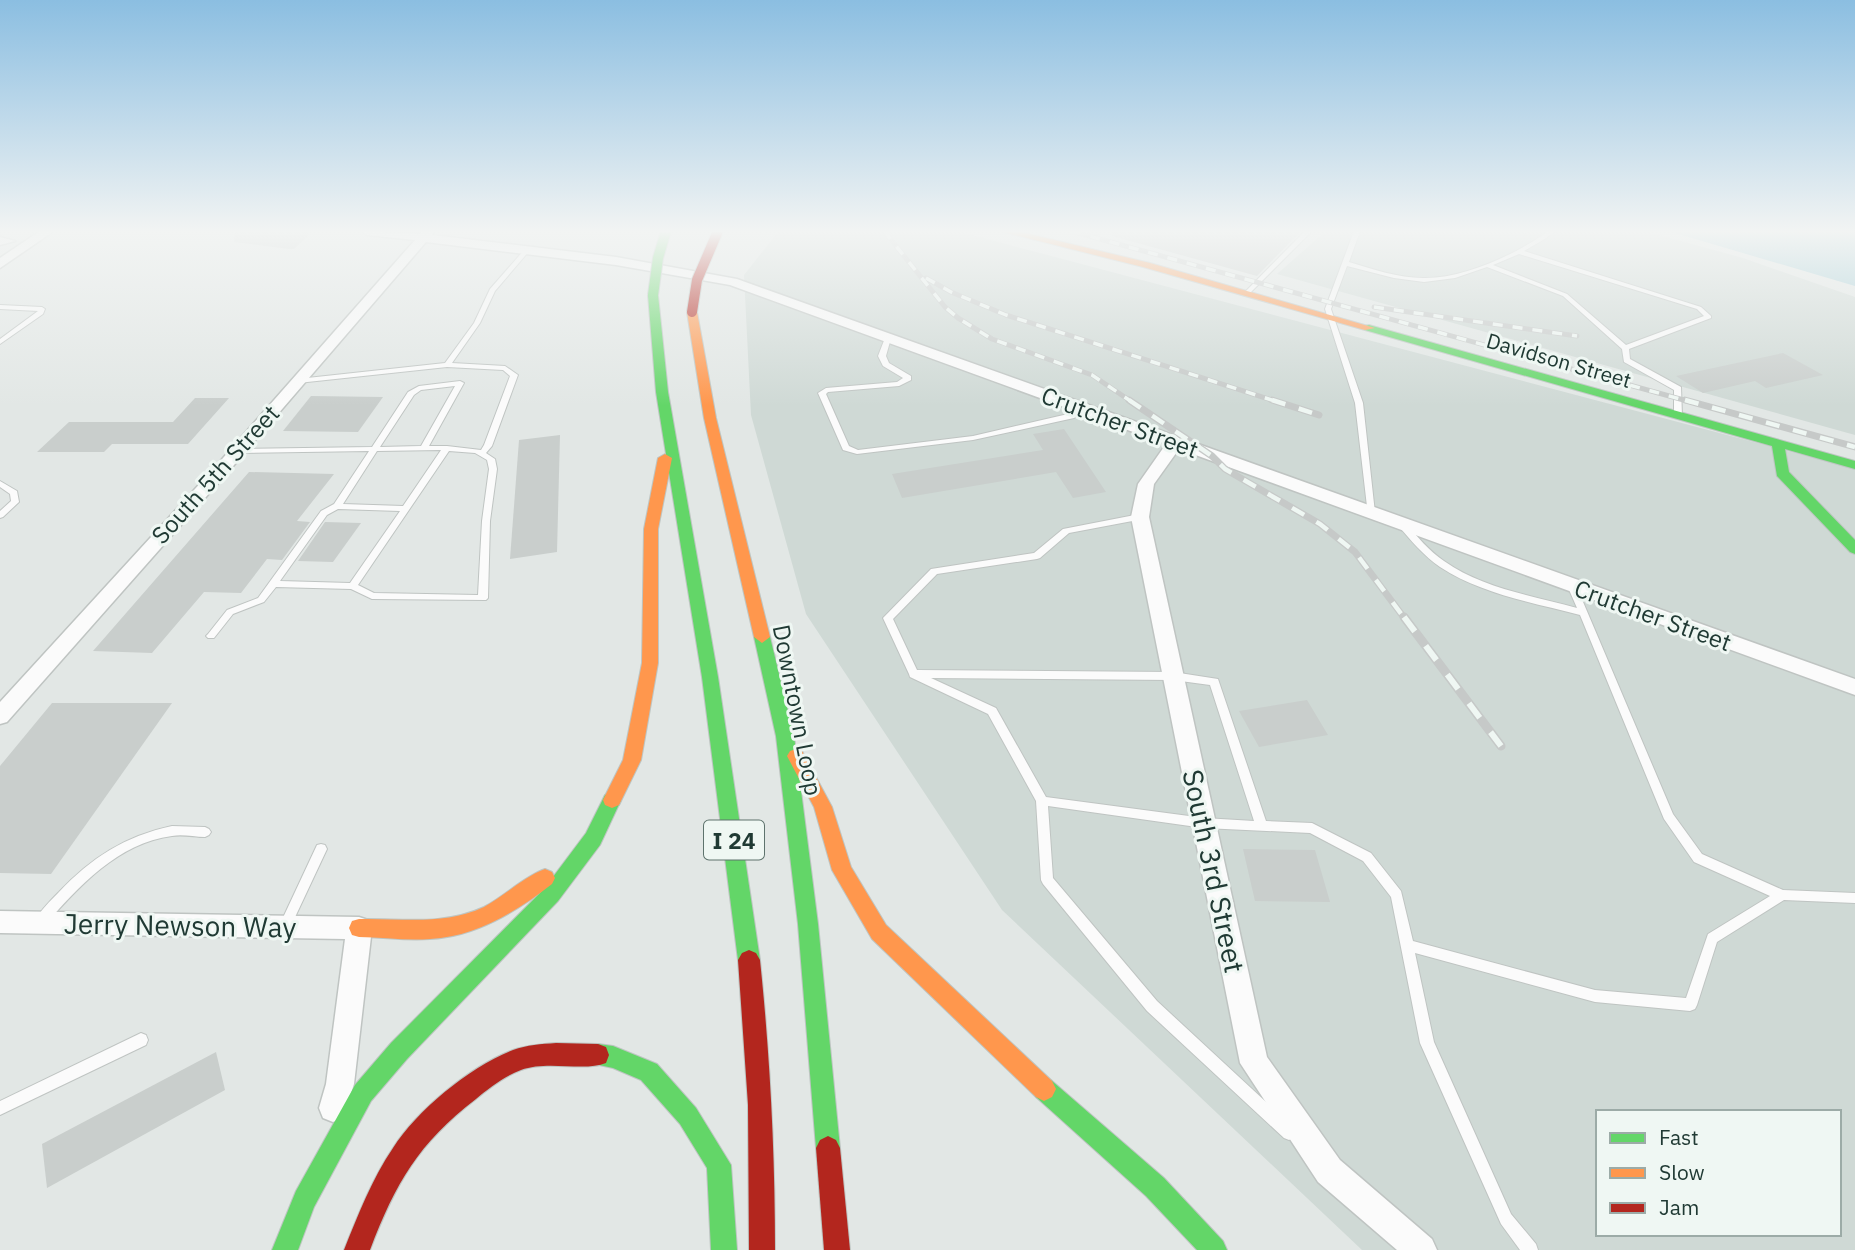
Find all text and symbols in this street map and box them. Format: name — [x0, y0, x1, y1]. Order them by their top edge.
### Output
street label: Davidson Street — [1483, 326, 1635, 394]
street label: Crutcher Street — [1037, 379, 1203, 465]
street label: South 5th Street — [144, 398, 286, 550]
street label: Crutcher Street — [1570, 572, 1736, 658]
street label: Downtown Loop — [766, 622, 830, 798]
street label: South 3rd Street — [1174, 766, 1254, 976]
road number: I 24 — [704, 820, 764, 860]
street label: Jerry Newson Way — [63, 904, 297, 946]
legend — [1596, 1110, 1841, 1236]
text: Fast — [1659, 1123, 1699, 1151]
text: Slow — [1659, 1158, 1705, 1186]
text: Jam — [1659, 1193, 1699, 1221]

